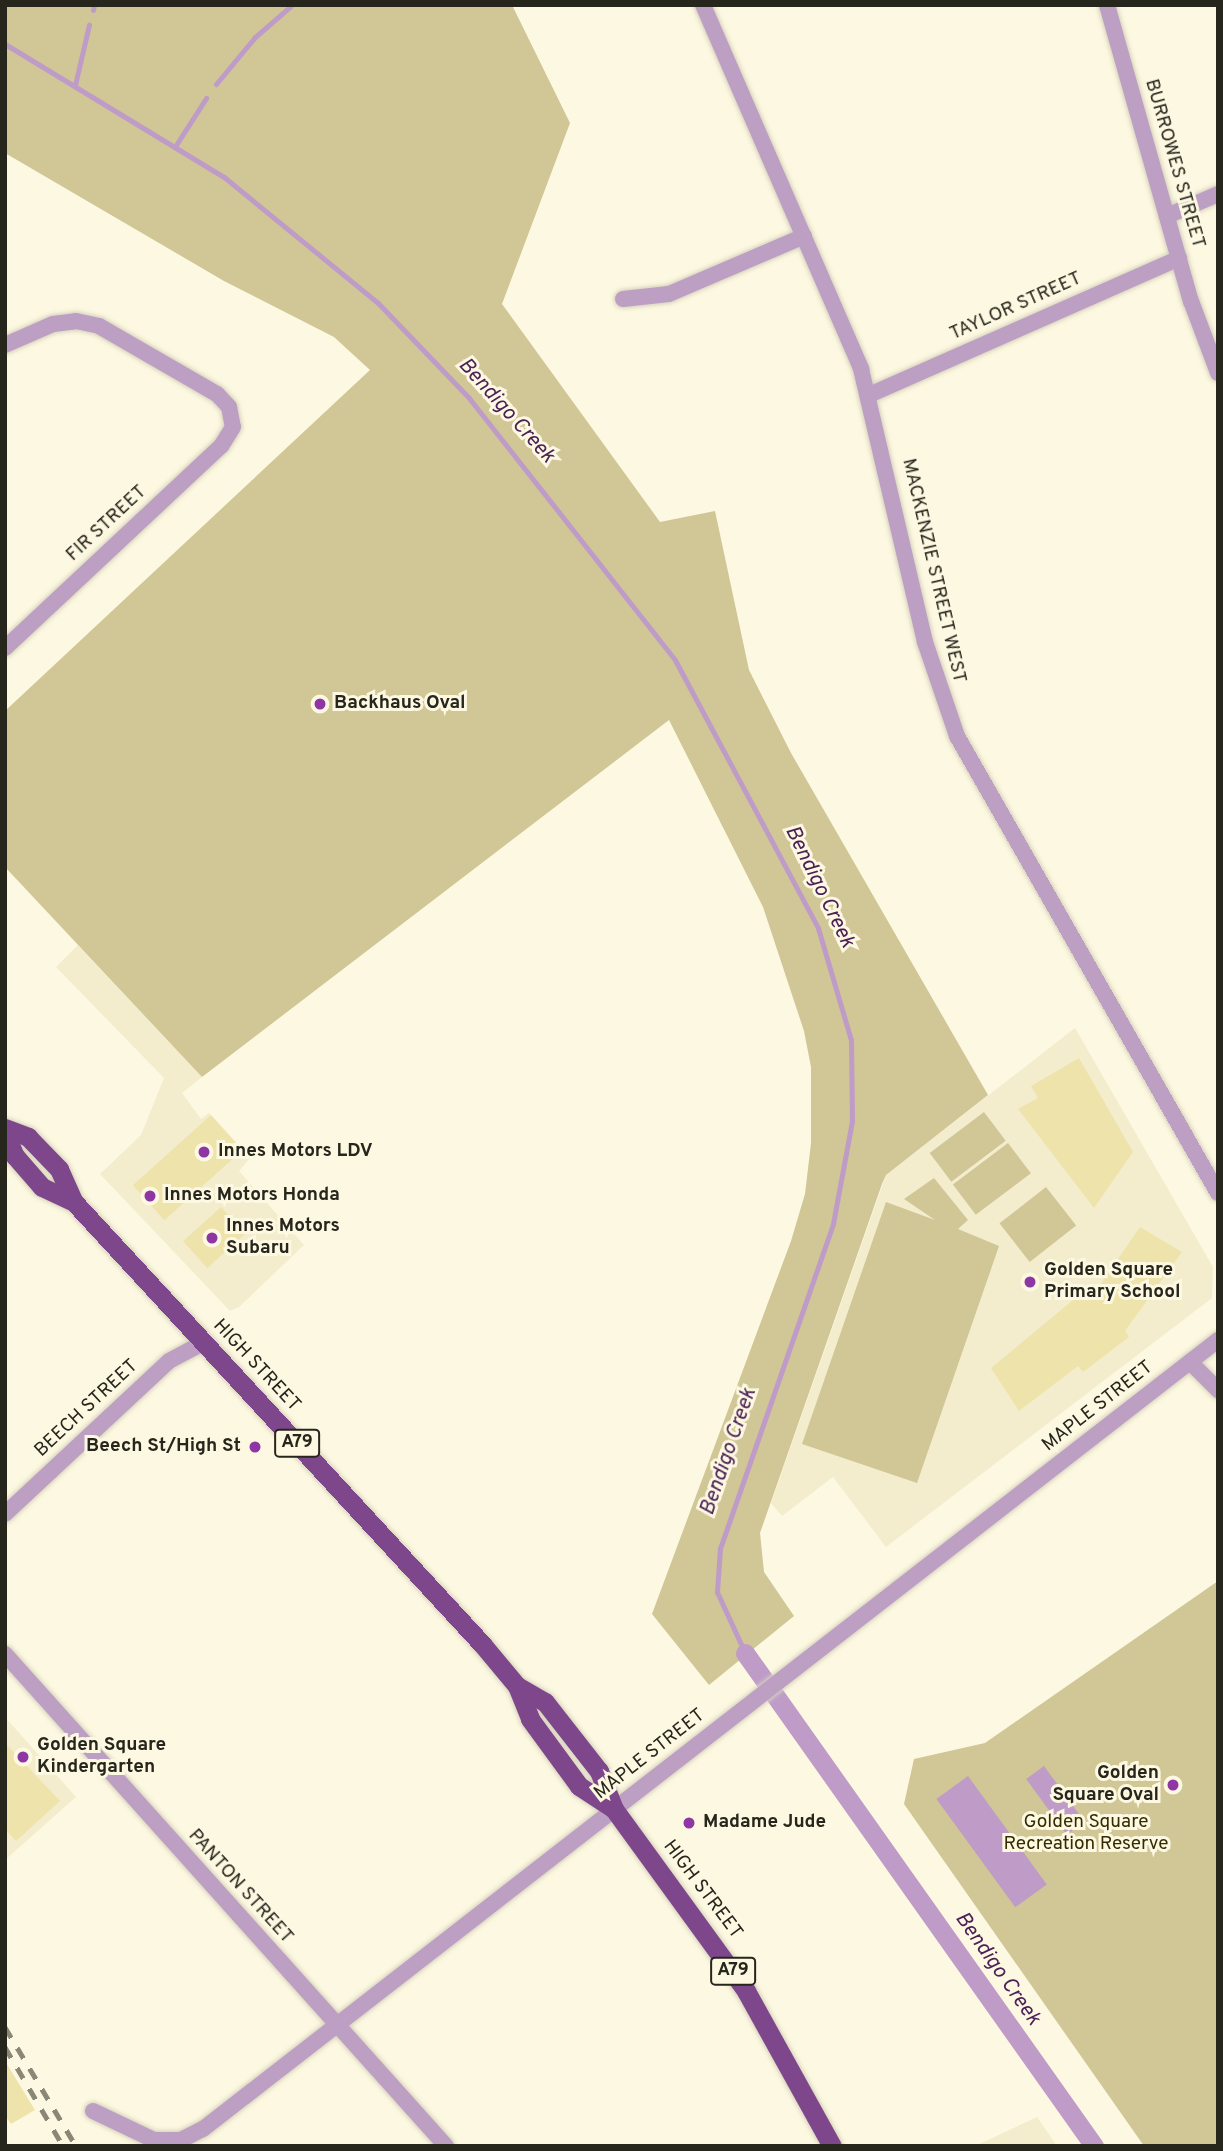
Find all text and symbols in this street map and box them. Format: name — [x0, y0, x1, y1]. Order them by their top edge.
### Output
street label: BURROWES STREET — [1139, 77, 1209, 251]
street label: TAYLOR STREET — [947, 268, 1085, 346]
water label: Bendigo Creek — [452, 353, 560, 469]
street label: MACKENZIE STREET WEST — [896, 456, 970, 686]
street label: FIR STREET — [62, 481, 152, 567]
place label: Backhaus Oval — [334, 693, 466, 715]
marker: Backhaus Oval — [312, 696, 328, 712]
water label: Bendigo Creek — [779, 822, 859, 952]
place label: Innes Motors LDV — [218, 1141, 373, 1163]
marker: Innes Motors LDV — [196, 1144, 212, 1160]
place label: Innes Motors Honda — [164, 1185, 340, 1207]
marker: Innes Motors Honda — [142, 1188, 158, 1204]
place label: Innes Motors Subaru — [226, 1216, 340, 1260]
marker: Innes Motors Subaru — [204, 1230, 220, 1246]
place label: Golden Square Primary School — [1044, 1260, 1180, 1304]
marker: Golden Square Primary School — [1022, 1274, 1038, 1290]
street label: HIGH STREET — [207, 1315, 305, 1417]
street label: BEECH STREET — [31, 1355, 143, 1463]
street label: MAPLE STREET — [1038, 1357, 1158, 1457]
water label: Bendigo Creek — [696, 1385, 762, 1519]
road number: A79 — [272, 1428, 322, 1458]
place label: Beech St/High St — [86, 1436, 241, 1458]
marker: Beech St/High St — [247, 1439, 263, 1455]
street label: MAPLE STREET — [590, 1705, 710, 1805]
place label: Golden Square Kindergarten — [37, 1735, 166, 1779]
marker: Golden Square Kindergarten — [15, 1749, 31, 1765]
place label: Golden Square Oval — [1052, 1763, 1159, 1807]
marker: Golden Square Oval — [1165, 1777, 1181, 1793]
place label: Madame Jude — [703, 1812, 826, 1834]
park label: Golden Square Recreation Reserve — [1003, 1812, 1169, 1856]
marker: Madame Jude — [681, 1815, 697, 1831]
street label: PANTON STREET — [183, 1825, 297, 1949]
street label: HIGH STREET — [657, 1836, 747, 1944]
water label: Bendigo Creek — [949, 1907, 1045, 2031]
road number: A79 — [708, 1956, 758, 1985]

